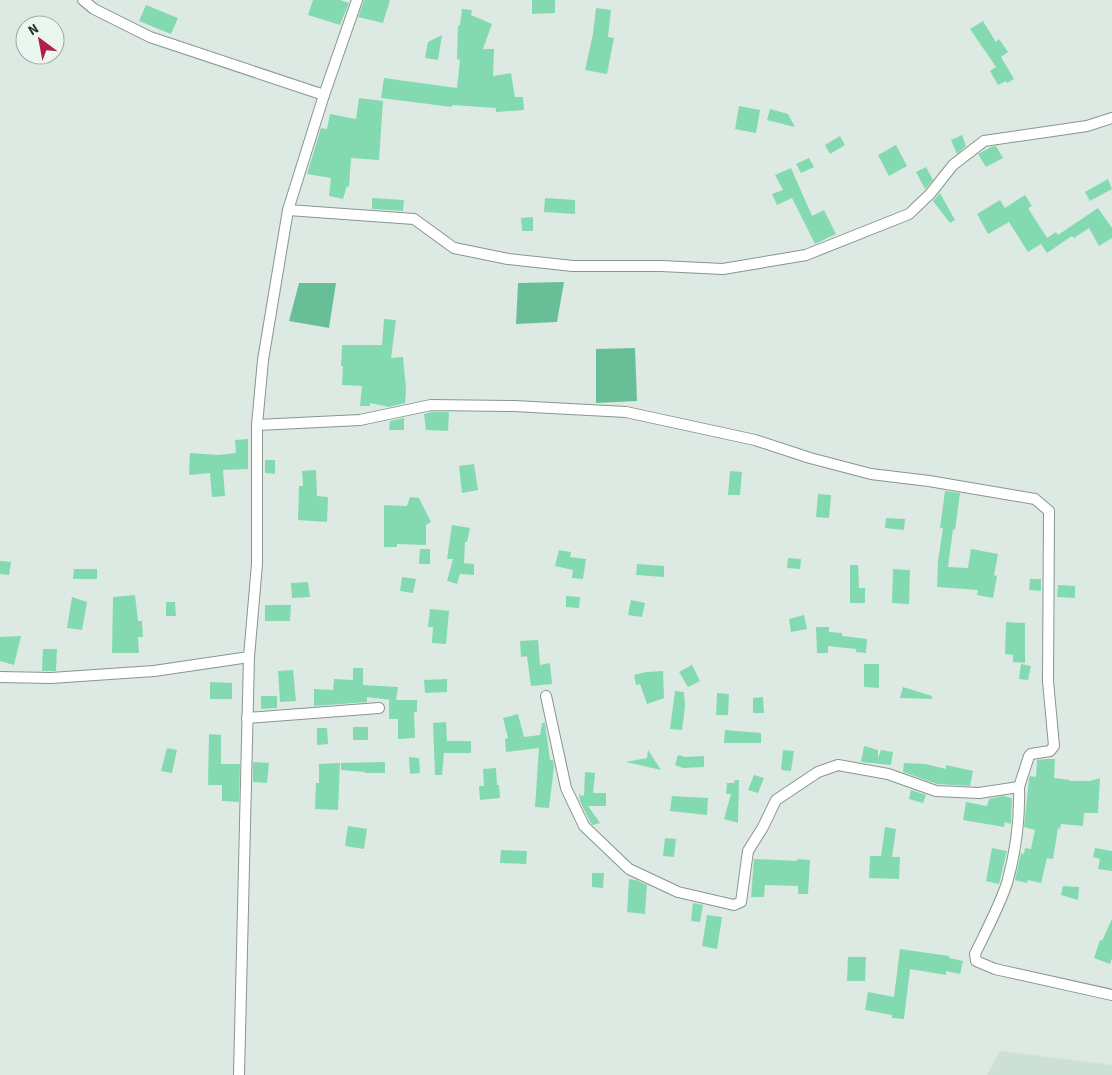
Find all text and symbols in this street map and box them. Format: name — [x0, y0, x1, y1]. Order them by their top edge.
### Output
north arrow — [15, 15, 65, 65]
text: N — [24, 19, 43, 41]

